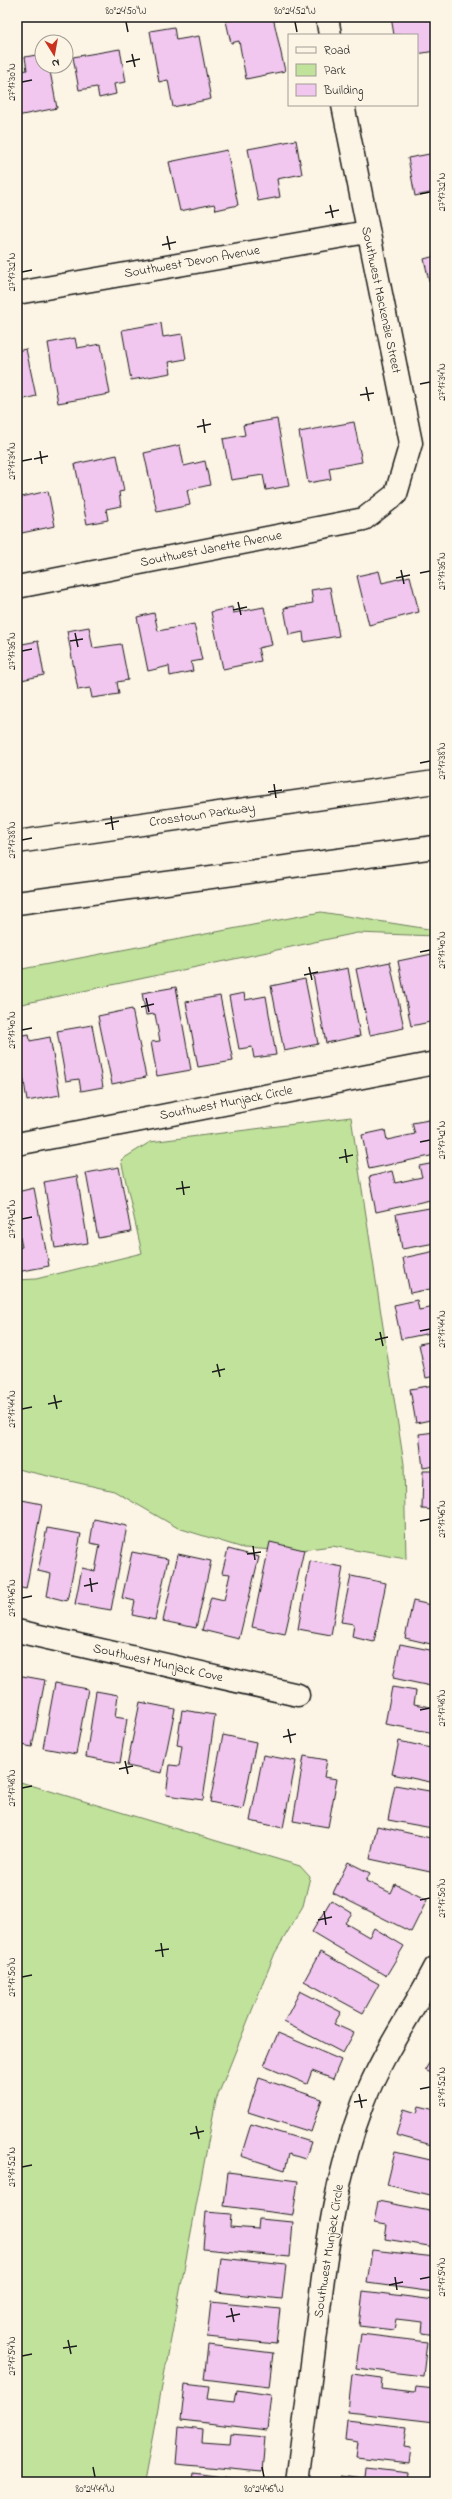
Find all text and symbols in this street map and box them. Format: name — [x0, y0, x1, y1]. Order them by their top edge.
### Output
text: 80°24'50"W — [105, 4, 147, 19]
text: 80°24'52"W — [274, 4, 316, 19]
north arrow — [34, 34, 74, 74]
legend — [288, 34, 418, 106]
text: Road — [324, 42, 350, 60]
text: N — [51, 54, 61, 71]
text: Park — [324, 62, 346, 80]
text: 27°17'30"N — [5, 63, 20, 101]
text: Building — [323, 82, 363, 101]
text: 27°17'32"N — [435, 173, 450, 211]
street label: Southwest Mackenzie Street — [356, 225, 406, 376]
street label: Southwest Devon Avenue — [123, 241, 261, 283]
text: 27°17'32"N — [5, 253, 20, 291]
text: 27°17'34"N — [435, 363, 450, 401]
text: 27°17'34"N — [5, 442, 20, 480]
street label: Southwest Janette Avenue — [139, 526, 284, 572]
text: 27°17'36"N — [435, 552, 450, 590]
text: 27°17'36"N — [5, 632, 20, 670]
text: 27°17'38"N — [435, 742, 450, 780]
street label: Crosstown Parkway — [148, 798, 256, 833]
text: 27°17'38"N — [5, 821, 20, 859]
text: 27°17'40"N — [435, 931, 450, 969]
text: 27°17'40"N — [5, 1011, 20, 1049]
street label: Southwest Munjack Circle — [158, 1081, 294, 1125]
text: 27°17'42"N — [435, 1121, 450, 1159]
text: 27°17'42"N — [5, 1200, 20, 1238]
text: 27°17'44"N — [435, 1310, 450, 1348]
text: 27°17'44"N — [5, 1390, 20, 1428]
text: 27°17'46"N — [435, 1500, 450, 1538]
text: 27°17'46"N — [5, 1579, 20, 1617]
street label: Southwest Munjack Cove — [91, 1639, 225, 1687]
text: 27°17'48"N — [435, 1689, 450, 1727]
text: 27°17'48"N — [5, 1769, 20, 1807]
text: 27°17'50"N — [435, 1878, 450, 1918]
text: 27°17'50"N — [5, 1957, 20, 1997]
text: 27°17'52"N — [435, 2067, 450, 2107]
text: 27°17'52"N — [5, 2147, 20, 2187]
street label: Southwest Munjack Circle — [309, 2183, 349, 2319]
text: 27°17'54"N — [435, 2257, 450, 2297]
text: 27°17'54"N — [5, 2336, 20, 2376]
text: 80°24'44"W — [75, 2482, 115, 2497]
text: 80°24'46"W — [244, 2482, 284, 2497]

